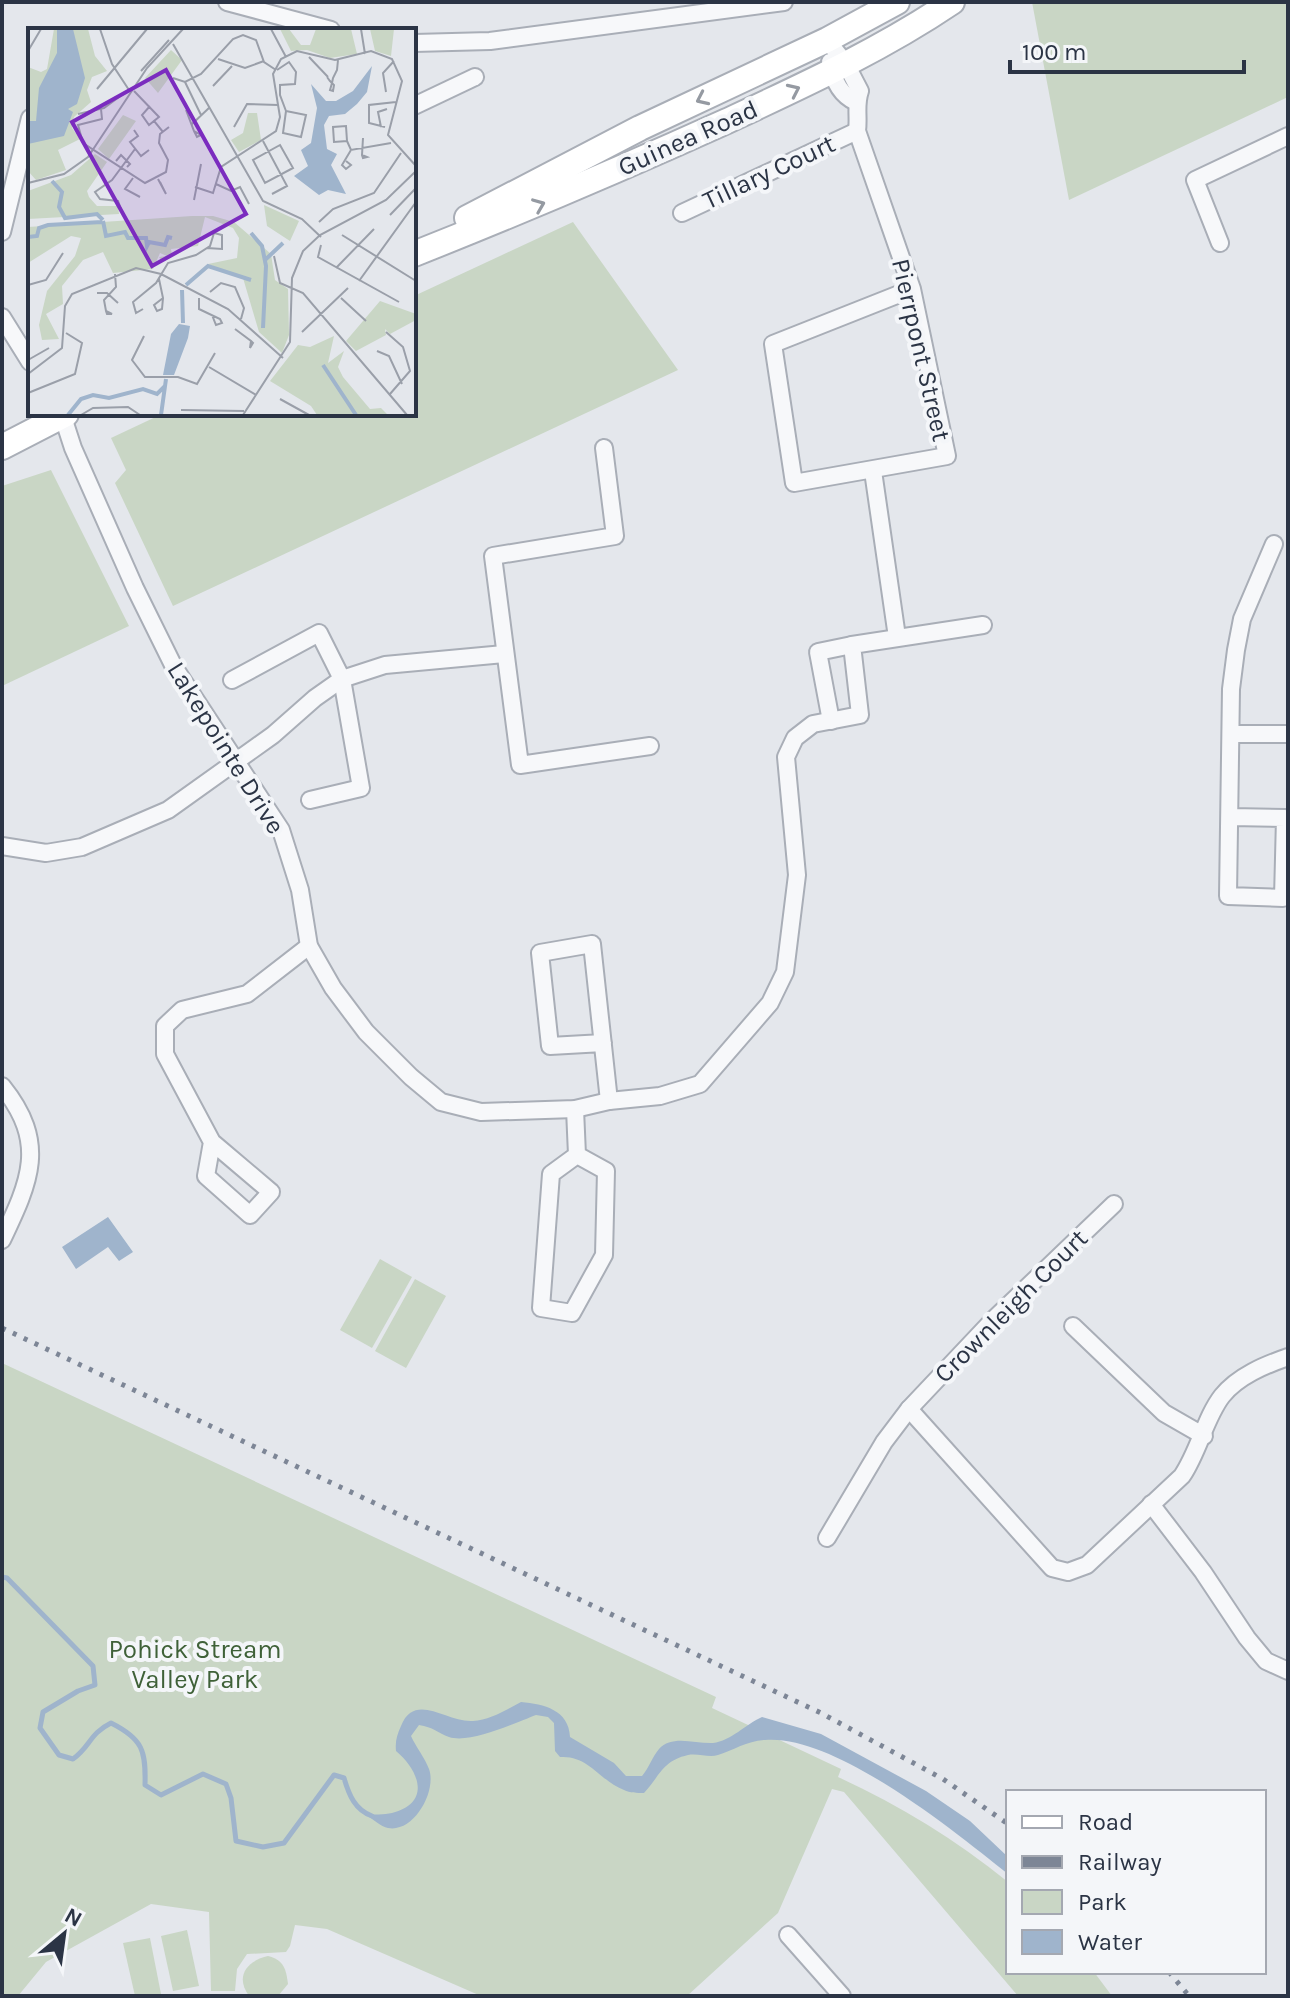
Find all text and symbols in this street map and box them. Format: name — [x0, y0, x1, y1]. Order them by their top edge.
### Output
scale bar — [1010, 24, 1244, 74]
inset map — [28, 28, 416, 416]
text: 100 m — [1022, 38, 1087, 66]
one-way arrow — [786, 83, 800, 99]
one-way arrow — [696, 89, 710, 105]
street label: Guinea Road — [613, 93, 763, 183]
street label: Tillary Court — [698, 128, 840, 216]
one-way arrow — [531, 198, 545, 214]
street label: Pierrpont Street — [885, 256, 957, 445]
street label: Lakepointe Drive — [161, 656, 291, 840]
street label: Crownleigh Court — [928, 1223, 1094, 1389]
park label: Pohick Stream Valley Park — [108, 1634, 282, 1695]
legend — [1006, 1790, 1266, 1974]
text: Road — [1078, 1808, 1133, 1836]
text: Railway — [1078, 1848, 1162, 1876]
text: Park — [1078, 1888, 1127, 1916]
north arrow — [24, 1894, 104, 1974]
text: N — [60, 1902, 86, 1933]
text: Water — [1078, 1928, 1142, 1956]

